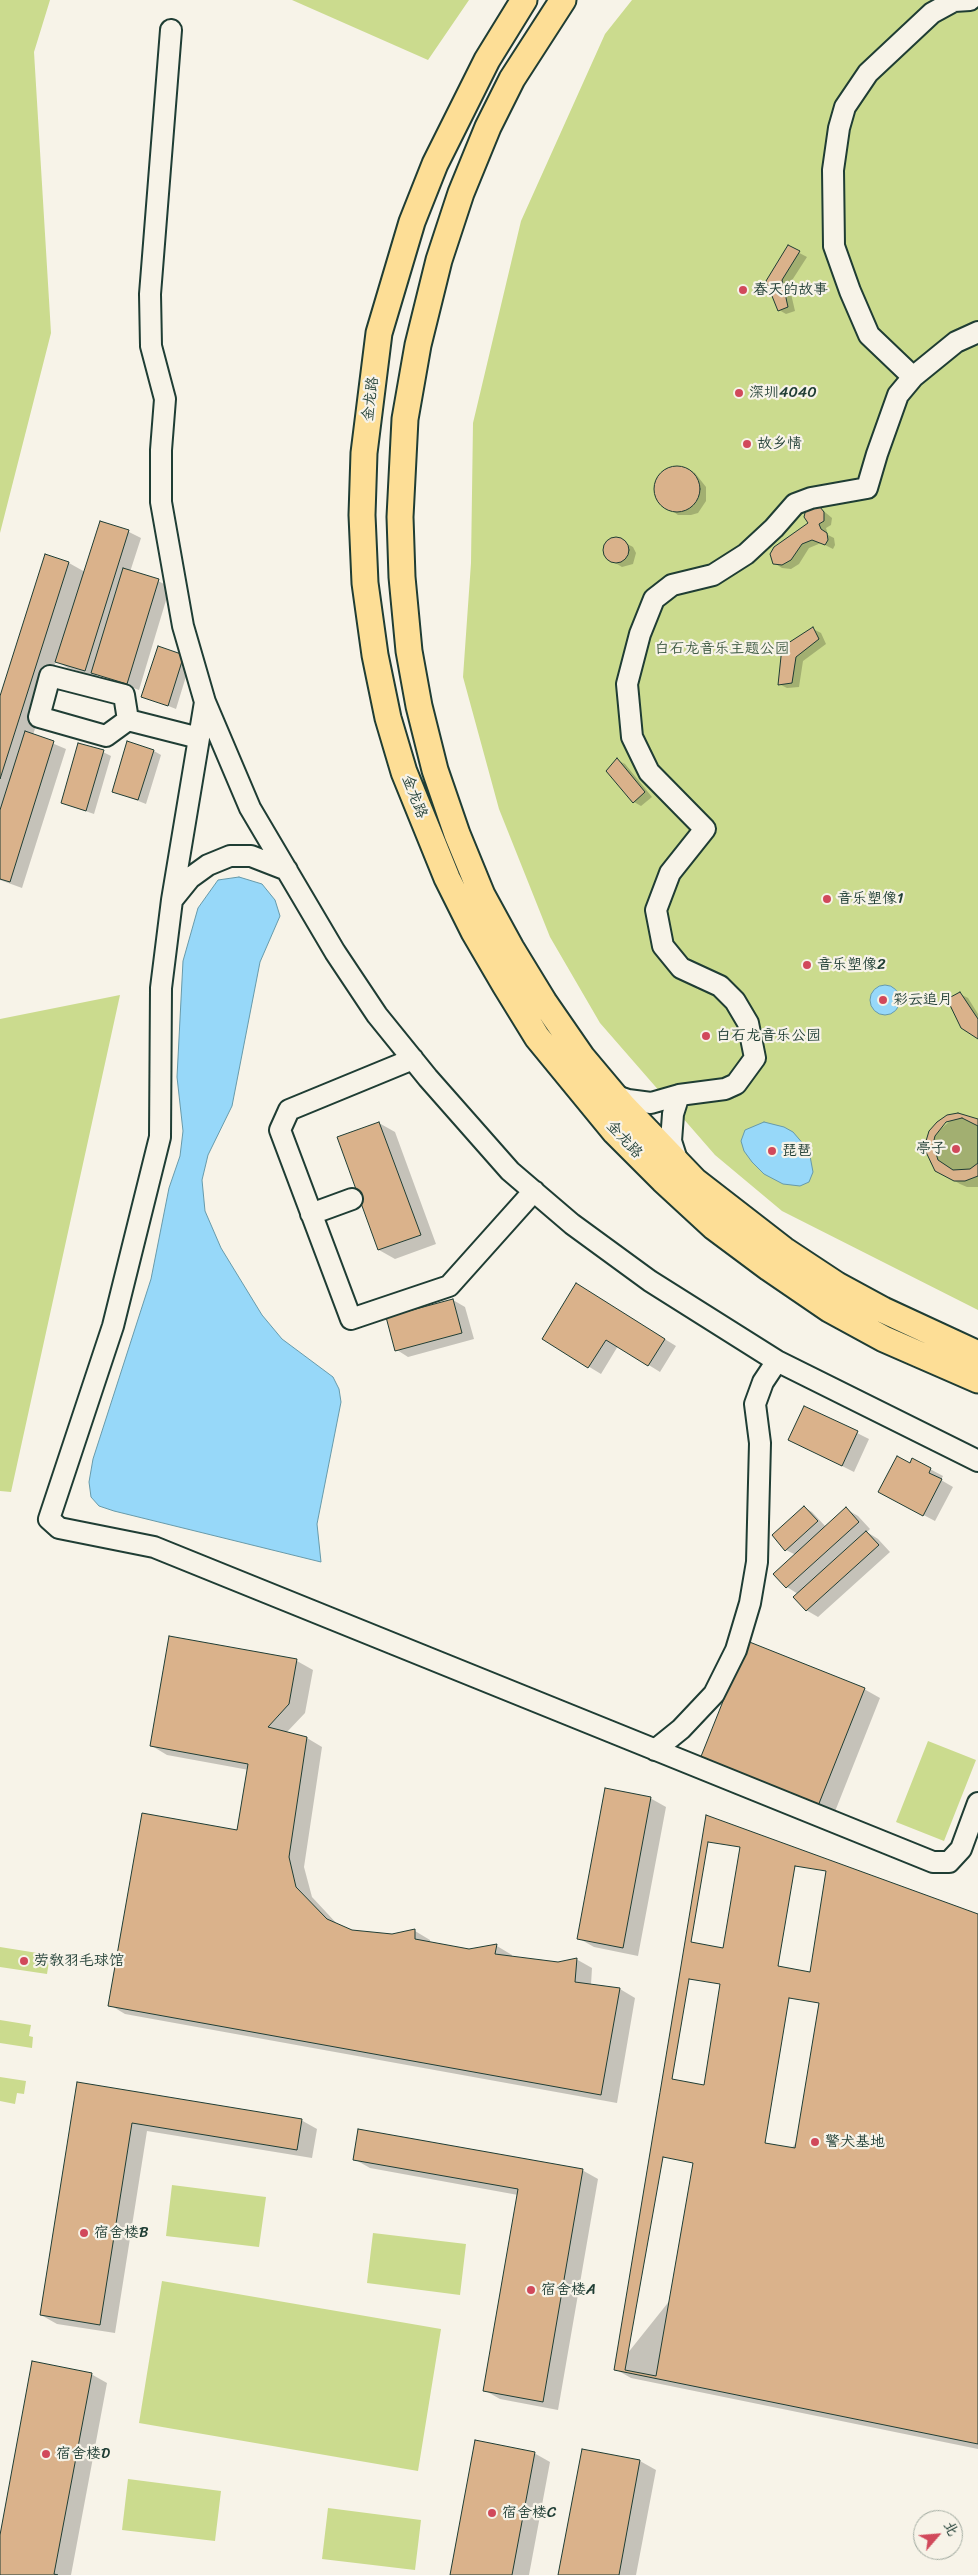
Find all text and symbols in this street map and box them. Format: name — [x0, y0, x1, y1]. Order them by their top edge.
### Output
place label: 春天的故事 — [753, 281, 828, 299]
marker: 春天的故事 — [737, 284, 749, 296]
street label: 金龙路 — [359, 376, 383, 422]
place label: 深圳4040 — [749, 384, 817, 402]
marker: 深圳4040 — [733, 387, 745, 399]
place label: 故乡情 — [757, 435, 802, 453]
marker: 故乡情 — [741, 438, 753, 450]
park label: 白石龙音乐主题公园 — [655, 640, 789, 658]
street label: 金龙路 — [398, 773, 430, 821]
place label: 音乐塑像1 — [837, 890, 903, 908]
marker: 音乐塑像1 — [821, 893, 833, 905]
place label: 音乐塑像2 — [817, 956, 886, 974]
marker: 音乐塑像2 — [801, 959, 813, 971]
place label: 彩云追月 — [893, 991, 953, 1009]
marker: 彩云追月 — [877, 994, 889, 1006]
place label: 白石龙音乐公园 — [716, 1027, 821, 1045]
marker: 白石龙音乐公园 — [700, 1030, 712, 1042]
street label: 金龙路 — [602, 1117, 646, 1163]
place label: 亭子 — [916, 1140, 946, 1158]
place label: 琵琶 — [782, 1142, 812, 1160]
marker: 亭子 — [950, 1143, 962, 1155]
marker: 琵琶 — [766, 1145, 778, 1157]
place label: 劳教羽毛球馆 — [34, 1952, 124, 1970]
marker: 劳教羽毛球馆 — [18, 1955, 30, 1967]
place label: 警犬基地 — [825, 2133, 885, 2151]
marker: 警犬基地 — [809, 2136, 821, 2148]
place label: 宿舍楼B — [94, 2224, 148, 2242]
marker: 宿舍楼B — [78, 2227, 90, 2239]
place label: 宿舍楼A — [541, 2281, 596, 2299]
marker: 宿舍楼A — [525, 2284, 537, 2296]
place label: 宿舍楼D — [56, 2445, 110, 2463]
marker: 宿舍楼D — [40, 2448, 52, 2460]
place label: 宿舍楼C — [502, 2504, 556, 2522]
marker: 宿舍楼C — [486, 2507, 498, 2519]
north arrow — [913, 2510, 963, 2560]
text: 北 — [937, 2517, 965, 2540]

